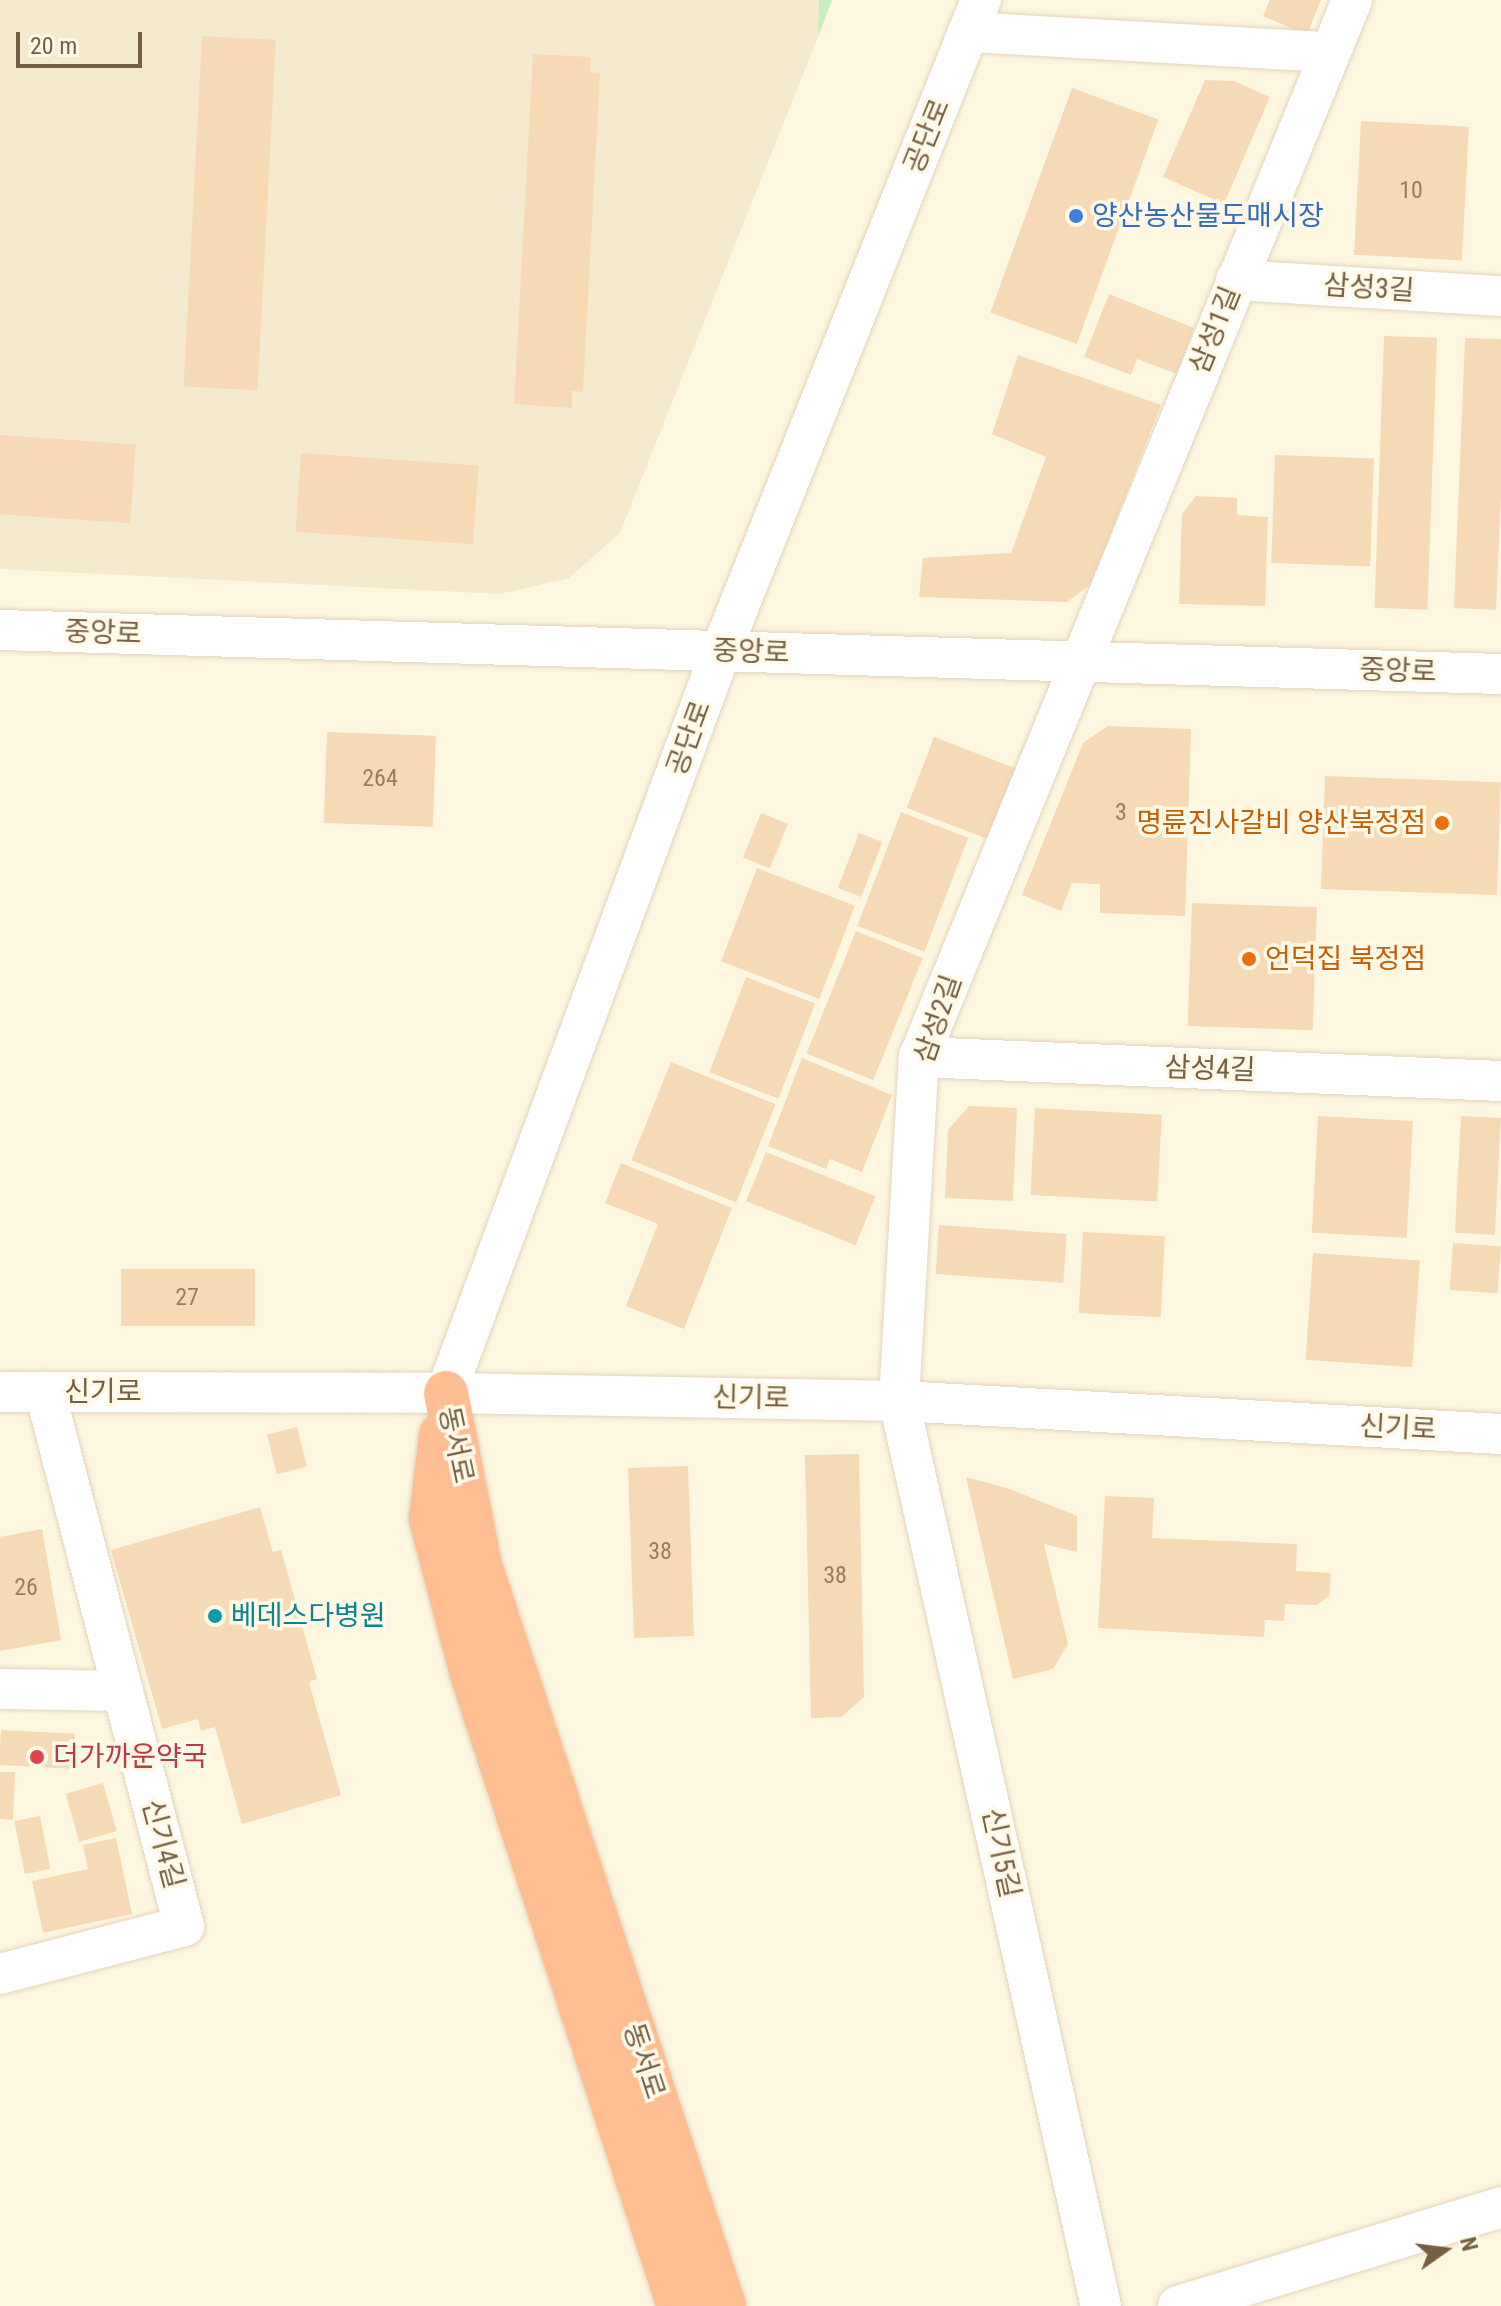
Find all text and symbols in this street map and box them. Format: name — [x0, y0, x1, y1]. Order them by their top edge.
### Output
scale bar — [20, 16, 146, 66]
text: 20 m — [30, 32, 77, 60]
street label: 공단로 — [897, 94, 957, 178]
house number: 10 — [1399, 177, 1423, 205]
place label: 양산농산물도매시장 — [1092, 199, 1324, 233]
marker: 양산농산물도매시장 — [1067, 207, 1085, 225]
street label: 삼성3길 — [1322, 268, 1416, 308]
street label: 삼성1길 — [1182, 281, 1248, 379]
street label: 중앙로 — [64, 615, 142, 651]
street label: 중앙로 — [712, 634, 790, 670]
street label: 중앙로 — [1359, 653, 1437, 689]
street label: 공단로 — [660, 696, 718, 780]
house number: 264 — [362, 765, 398, 793]
house number: 3 — [1115, 799, 1127, 827]
place label: 명륜진사갈비 양산북정점 — [1136, 806, 1426, 840]
marker: 명륜진사갈비 양산북정점 — [1433, 814, 1451, 832]
place label: 언덕집 북정점 — [1265, 942, 1426, 976]
marker: 언덕집 북정점 — [1240, 950, 1258, 968]
street label: 삼성2길 — [907, 970, 969, 1068]
street label: 삼성4길 — [1164, 1051, 1256, 1087]
house number: 27 — [175, 1284, 199, 1312]
street label: 신기로 — [64, 1375, 142, 1409]
street label: 신기로 — [712, 1381, 790, 1415]
street label: 동서로 — [432, 1404, 480, 1486]
street label: 신기로 — [1359, 1409, 1437, 1447]
house number: 38 — [648, 1538, 672, 1566]
house number: 38 — [823, 1562, 847, 1590]
house number: 26 — [14, 1574, 38, 1602]
place label: 베데스다병원 — [231, 1599, 386, 1633]
marker: 베데스다병원 — [206, 1607, 224, 1625]
place label: 더가까운약국 — [53, 1740, 208, 1774]
marker: 더가까운약국 — [28, 1748, 46, 1766]
street label: 신기4길 — [135, 1796, 191, 1892]
street label: 신기5길 — [975, 1805, 1027, 1901]
street label: 동서로 — [616, 2019, 672, 2103]
north arrow — [1405, 2210, 1485, 2290]
text: N — [1455, 2234, 1483, 2254]

